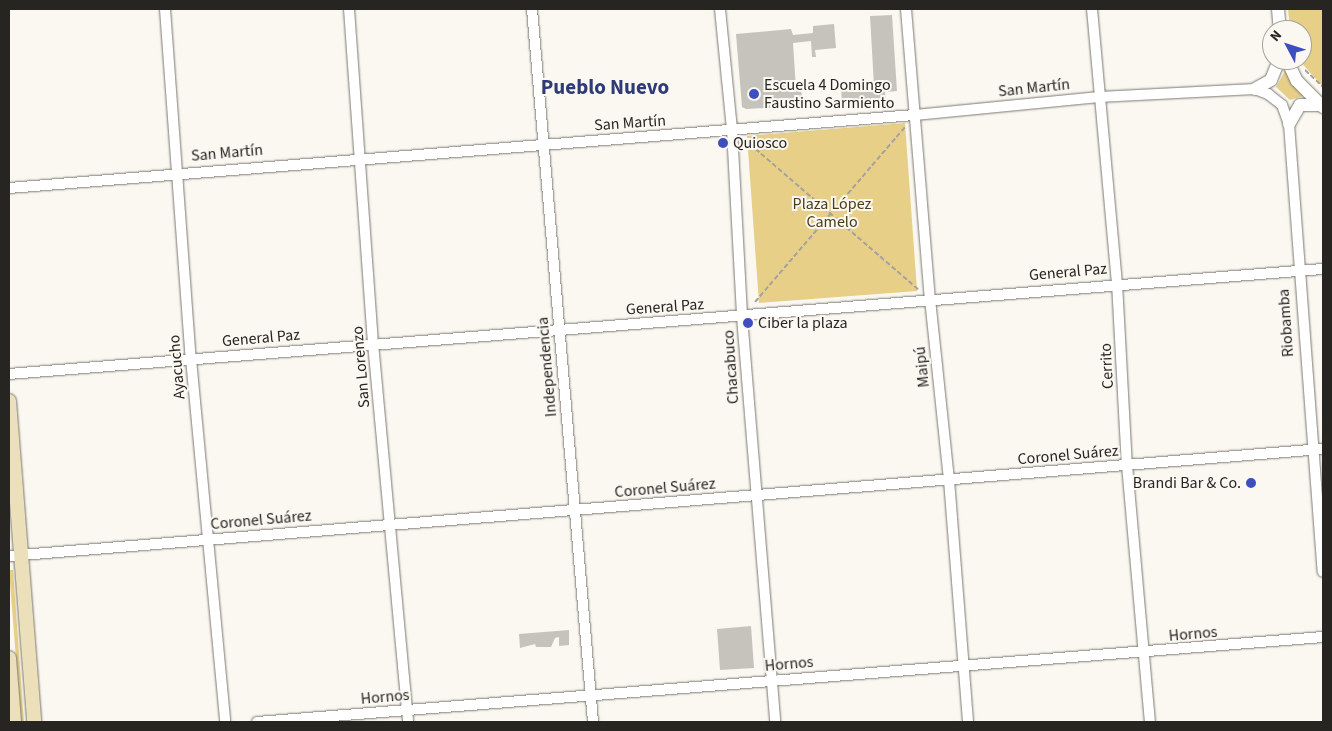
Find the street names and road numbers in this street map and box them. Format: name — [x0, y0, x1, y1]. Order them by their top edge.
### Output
street label: San Martín — [997, 75, 1071, 101]
street label: San Martín — [593, 111, 667, 135]
street label: San Martín — [190, 140, 264, 166]
street label: General Paz — [1028, 259, 1108, 285]
street label: Riobamba — [1274, 288, 1298, 358]
street label: General Paz — [625, 295, 705, 319]
street label: Independencia — [533, 316, 561, 418]
street label: General Paz — [221, 325, 301, 351]
street label: San Lorenzo — [348, 325, 374, 409]
street label: Chacabuco — [719, 329, 743, 405]
street label: Ayacucho — [165, 334, 189, 400]
street label: Cerrito — [1096, 343, 1118, 389]
street label: Maipú — [910, 346, 934, 388]
street label: Coronel Suárez — [1017, 441, 1119, 469]
street label: Coronel Suárez — [614, 474, 716, 502]
street label: Coronel Suárez — [210, 506, 312, 534]
street label: Hornos — [1168, 622, 1218, 646]
street label: Hornos — [764, 652, 814, 676]
street label: Hornos — [360, 685, 410, 709]

